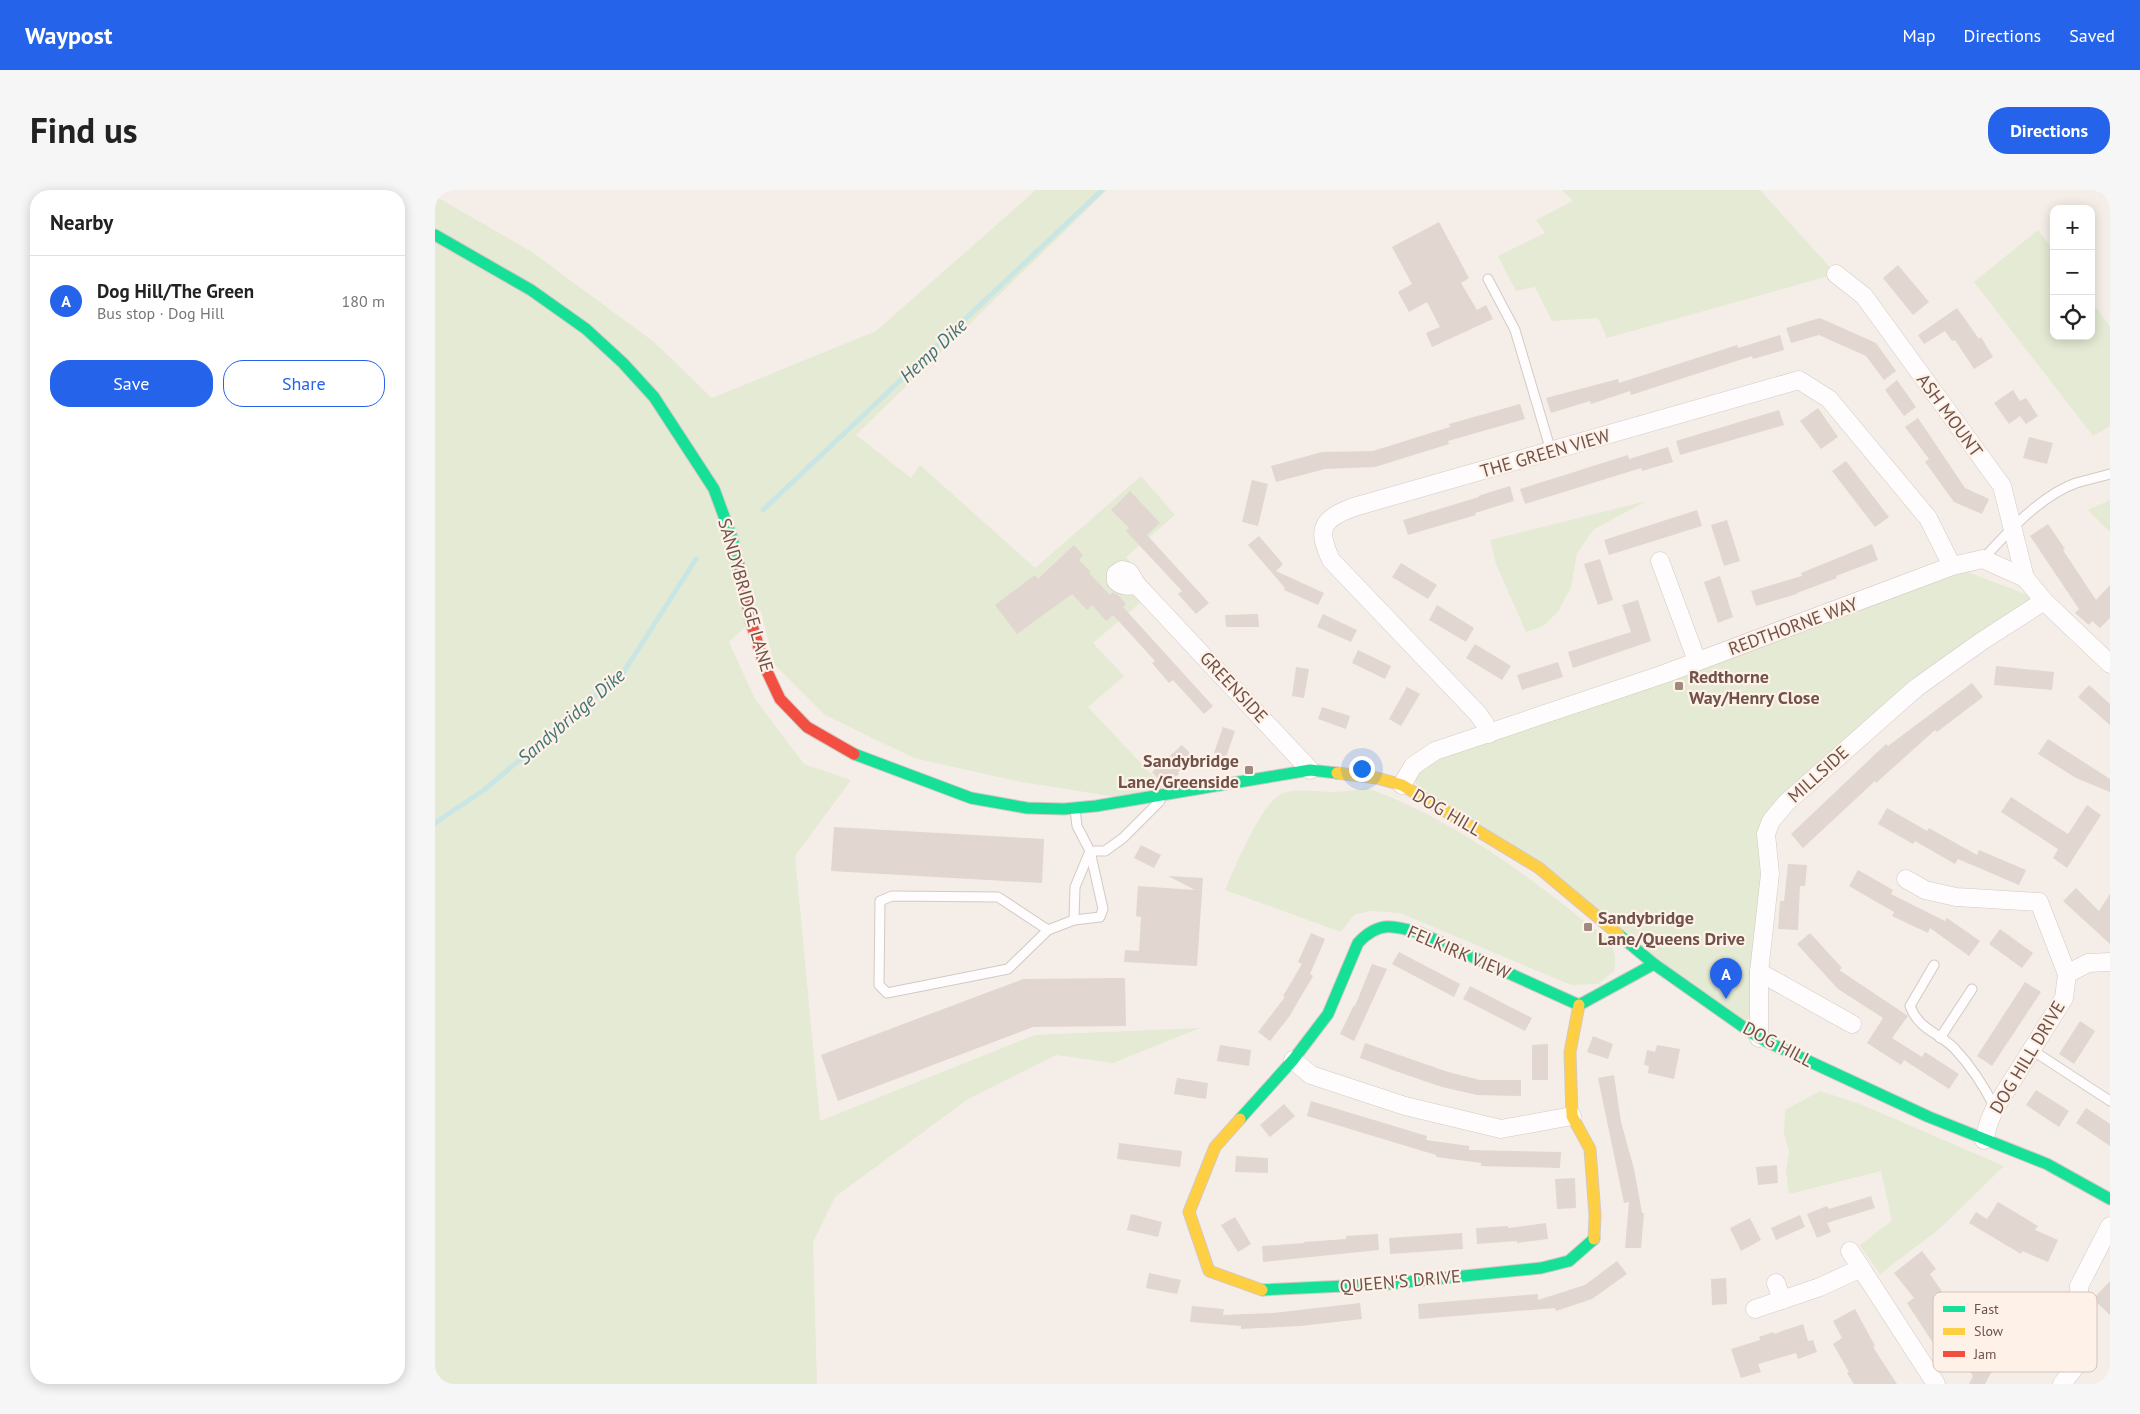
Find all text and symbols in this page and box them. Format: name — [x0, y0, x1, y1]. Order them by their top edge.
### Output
text: Waypost — [25, 20, 112, 51]
text: Map — [1903, 24, 1935, 47]
text: Directions — [1963, 24, 2041, 47]
text: Saved — [2069, 24, 2115, 47]
text: Find us — [30, 107, 138, 153]
button: Directions — [1988, 107, 2110, 154]
map controls — [2050, 205, 2095, 340]
button: + — [2050, 205, 2095, 250]
text: Nearby — [50, 209, 113, 236]
button: − — [2050, 250, 2095, 295]
text: Dog Hill/The Green — [97, 279, 254, 303]
text: A — [61, 291, 71, 311]
text: 180 m — [342, 291, 385, 311]
button: locate — [2050, 295, 2095, 340]
text: Bus stop · Dog Hill — [97, 303, 224, 323]
water label: Hemp Dike — [894, 313, 972, 387]
button: Save — [50, 360, 213, 407]
button: Share — [223, 360, 385, 407]
street label: ASH MOUNT — [1912, 369, 1988, 461]
street label: THE GREEN VIEW — [1477, 423, 1613, 483]
street label: SANDYBRIDGE LANE — [713, 516, 779, 674]
street label: REDTHORNE WAY — [1725, 592, 1861, 660]
street label: GREENSIDE — [1195, 646, 1273, 728]
water label: Sandybridge Dike — [512, 663, 630, 769]
place label: Redthorne Way/Henry Close — [1689, 665, 1820, 709]
marker: Redthorne Way/Henry Close — [1673, 680, 1685, 692]
street label: MILLSIDE — [1783, 741, 1853, 807]
place label: Sandybridge Lane/Greenside — [1118, 749, 1239, 793]
your location — [1349, 756, 1375, 782]
marker: Sandybridge Lane/Greenside — [1243, 764, 1255, 776]
street label: DOG HILL — [1408, 783, 1486, 841]
place label: Sandybridge Lane/Queens Drive — [1598, 906, 1745, 950]
street label: FELKIRK VIEW — [1404, 920, 1514, 984]
marker: Sandybridge Lane/Queens Drive — [1582, 921, 1594, 933]
pin: A — [1710, 958, 1742, 999]
street label: DOG HILL DRIVE — [1984, 996, 2070, 1118]
street label: DOG HILL — [1739, 1016, 1817, 1072]
street label: QUEEN'S DRIVE — [1339, 1264, 1461, 1298]
legend — [1933, 1292, 2097, 1372]
text: Fast — [1974, 1300, 1999, 1318]
text: Slow — [1974, 1322, 2004, 1340]
text: Jam — [1973, 1345, 1996, 1363]

